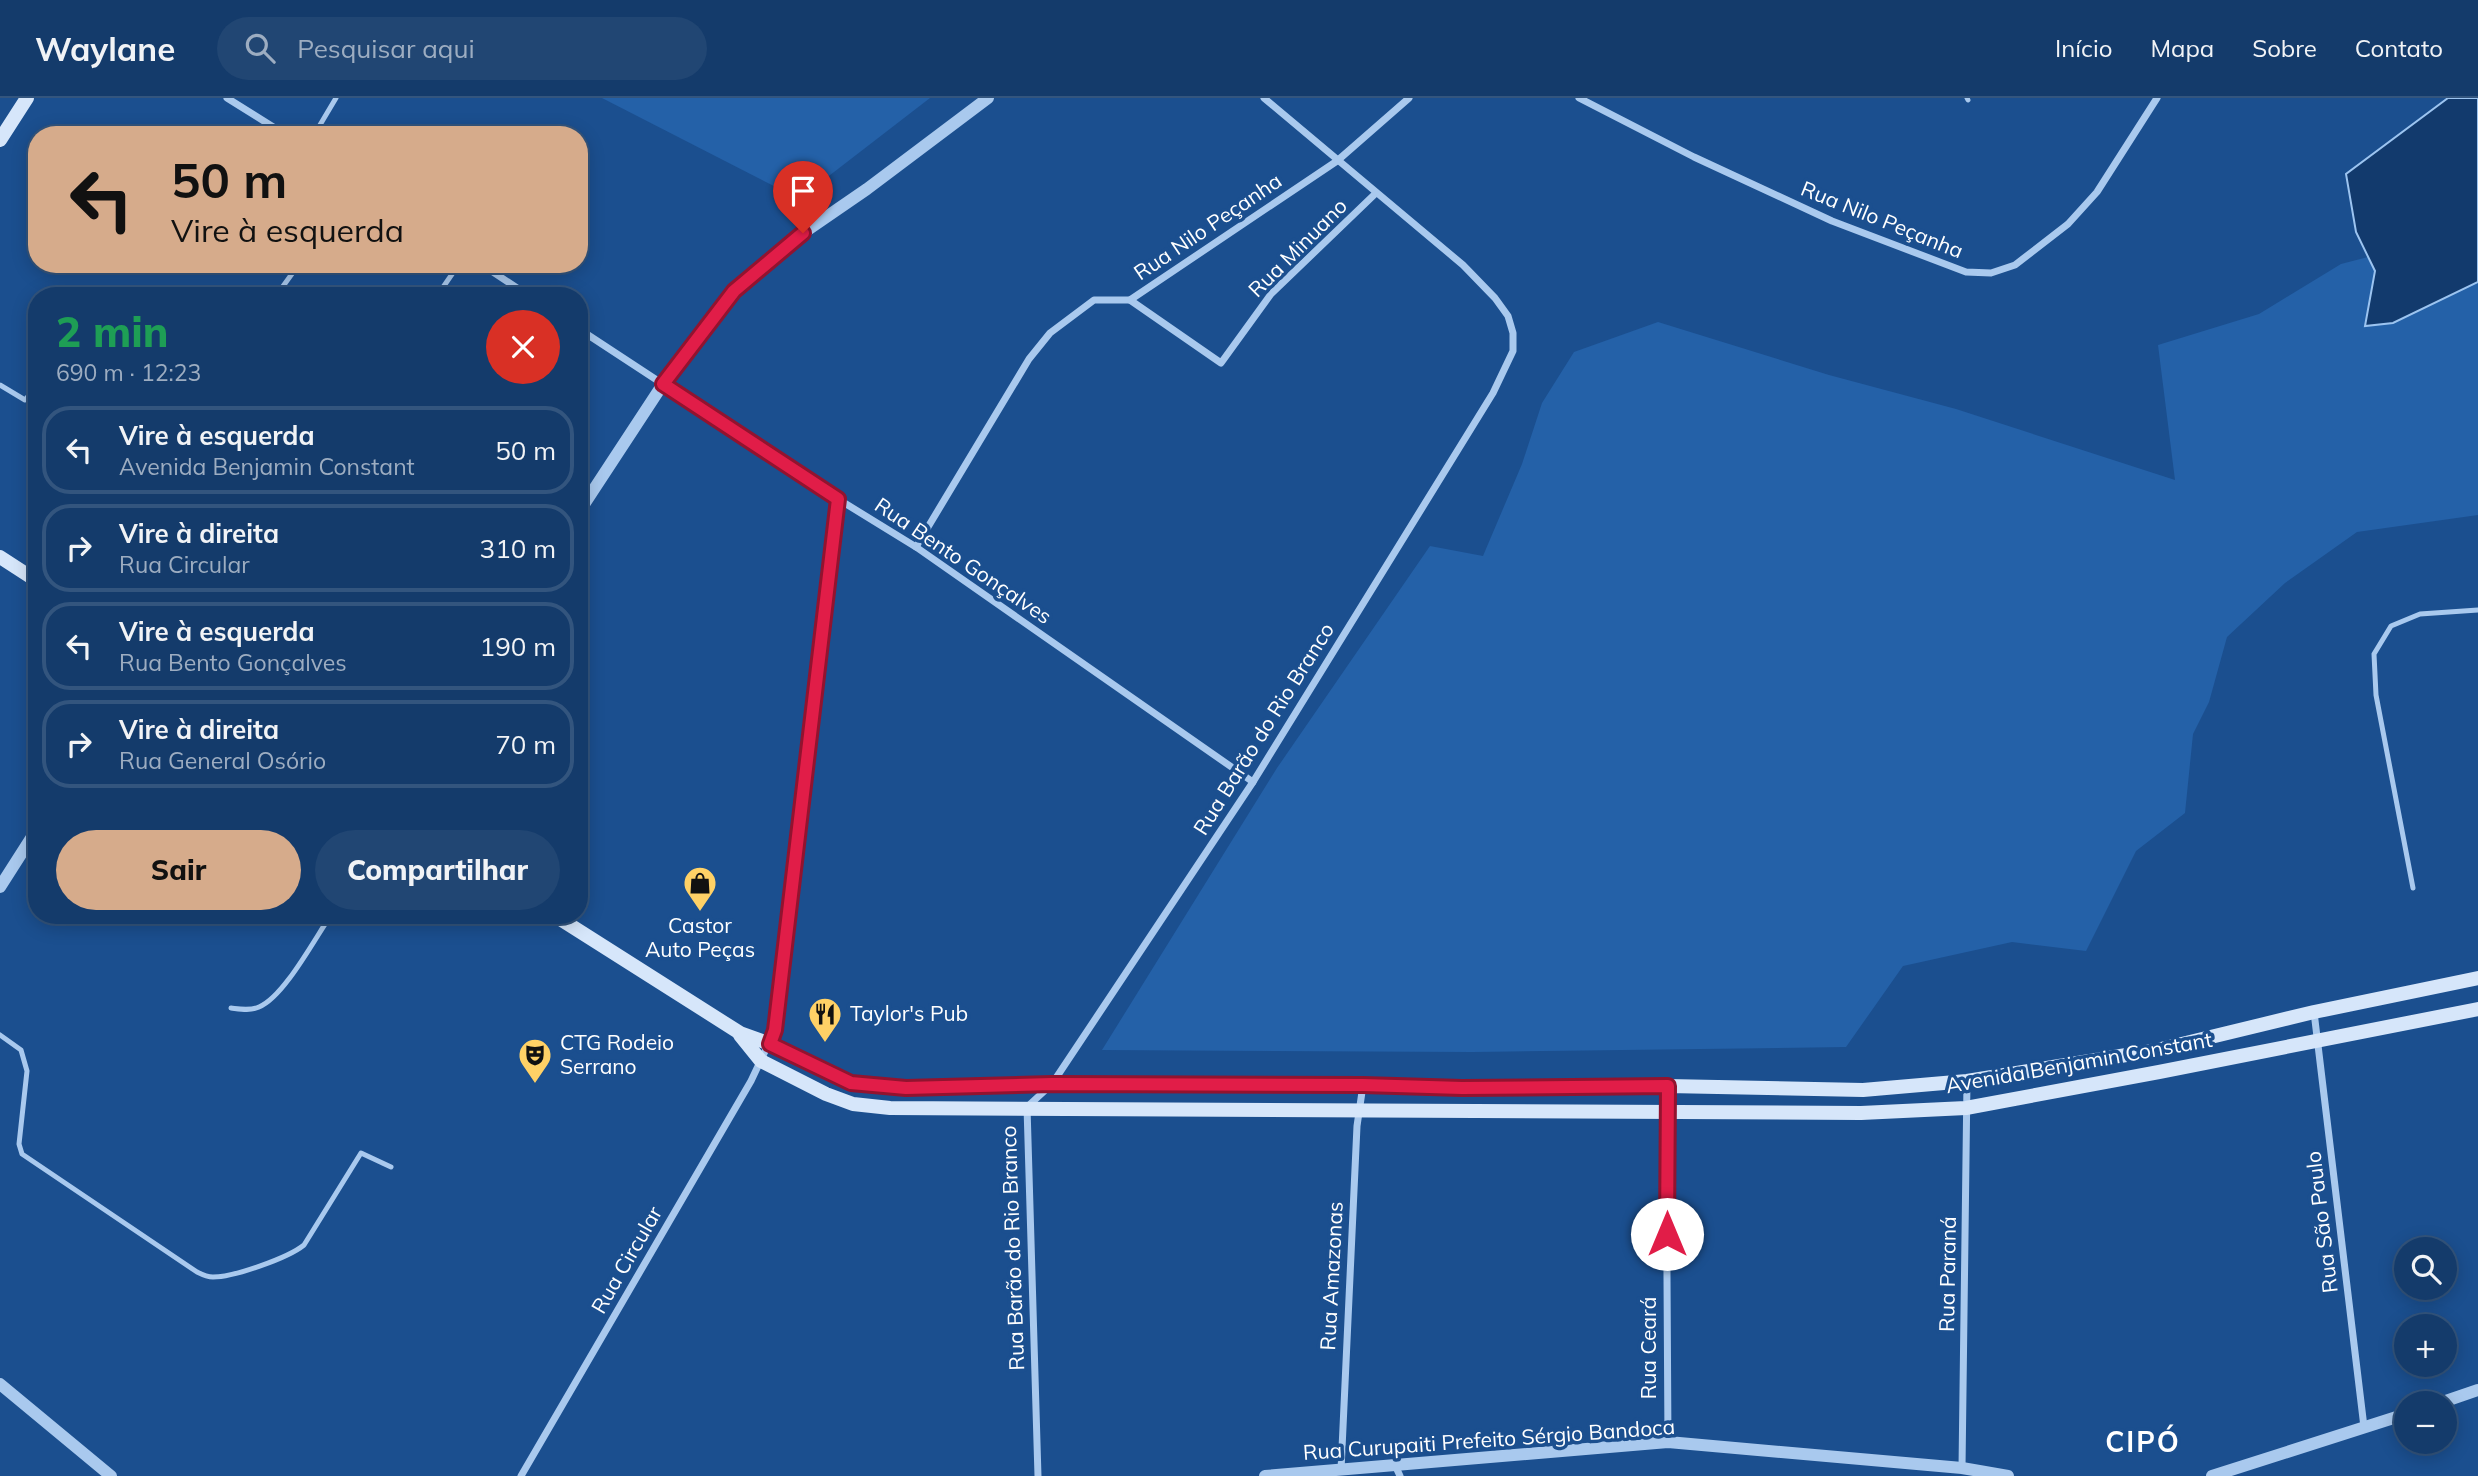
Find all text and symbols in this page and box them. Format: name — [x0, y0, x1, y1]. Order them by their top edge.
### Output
search box — [217, 17, 707, 80]
text: Waylane — [35, 28, 175, 69]
icon: search — [241, 29, 279, 67]
text: Pesquisar aqui — [297, 32, 475, 65]
text: Início — [2055, 33, 2112, 63]
text: Mapa — [2150, 33, 2214, 63]
text: Sobre — [2252, 33, 2317, 63]
text: Contato — [2355, 33, 2443, 63]
text: 50 m — [171, 149, 287, 210]
icon: left — [56, 154, 147, 245]
pin — [773, 161, 833, 233]
street label: Rua Nilo Peçanha — [1129, 167, 1286, 285]
icon: arrive — [784, 172, 822, 210]
street label: Rua Nilo Peçanha — [1797, 175, 1967, 263]
street label: Rua Minuano — [1242, 192, 1352, 302]
text: Vire à esquerda — [171, 210, 404, 250]
text: 2 min — [56, 305, 169, 358]
button: close — [486, 310, 560, 384]
text: 690 m · 12:23 — [56, 358, 201, 387]
text: Vire à esquerda — [119, 419, 315, 452]
icon: left — [60, 431, 98, 469]
text: 50 m — [495, 434, 556, 467]
text: Avenida Benjamin Constant — [119, 452, 415, 481]
street label: Rua Bento Gonçalves — [870, 491, 1057, 629]
text: Vire à direita — [119, 517, 279, 550]
icon: right — [60, 529, 98, 567]
text: 310 m — [480, 532, 556, 565]
text: Rua Circular — [119, 550, 250, 579]
text: Vire à esquerda — [119, 615, 315, 648]
street label: Rua Barão do Rio Branco — [1187, 618, 1339, 839]
icon: left — [60, 627, 98, 665]
text: 190 m — [480, 630, 556, 663]
text: Rua Bento Gonçalves — [119, 648, 347, 677]
text: Vire à direita — [119, 713, 279, 746]
icon: right — [60, 725, 98, 763]
text: 70 m — [495, 728, 556, 761]
text: Rua General Osório — [119, 746, 326, 775]
button: Sair — [56, 830, 301, 910]
button: Compartilhar — [315, 830, 560, 910]
shop icon: Castor Auto Peças — [681, 864, 719, 913]
place label: Castor Auto Peças — [645, 912, 755, 962]
restaurant icon: Taylor's Pub — [806, 995, 844, 1044]
place label: Taylor's Pub — [850, 1000, 968, 1026]
street label: Avenida Benjamin Constant — [1944, 1026, 2214, 1098]
place label: CTG Rodeio Serrano — [560, 1029, 674, 1079]
theatre icon: CTG Rodeio Serrano — [516, 1036, 554, 1085]
street label: Rua Barão do Rio Branco — [995, 1125, 1029, 1371]
street label: Rua São Paulo — [2299, 1150, 2343, 1295]
position arrow — [1630, 1197, 1704, 1271]
street label: Rua Circular — [585, 1201, 667, 1318]
street label: Rua Amazonas — [1314, 1201, 1348, 1351]
street label: Rua Paraná — [1933, 1216, 1961, 1332]
map controls — [2394, 1237, 2457, 1454]
button: search — [2394, 1237, 2457, 1300]
street label: Rua Ceará — [1635, 1297, 1661, 1399]
button: + — [2394, 1314, 2457, 1377]
button: − — [2394, 1391, 2457, 1454]
street label: Rua Curupaiti Prefeito Sérgio Bandoca — [1302, 1413, 1676, 1465]
district label: CIPÓ — [2105, 1424, 2181, 1459]

